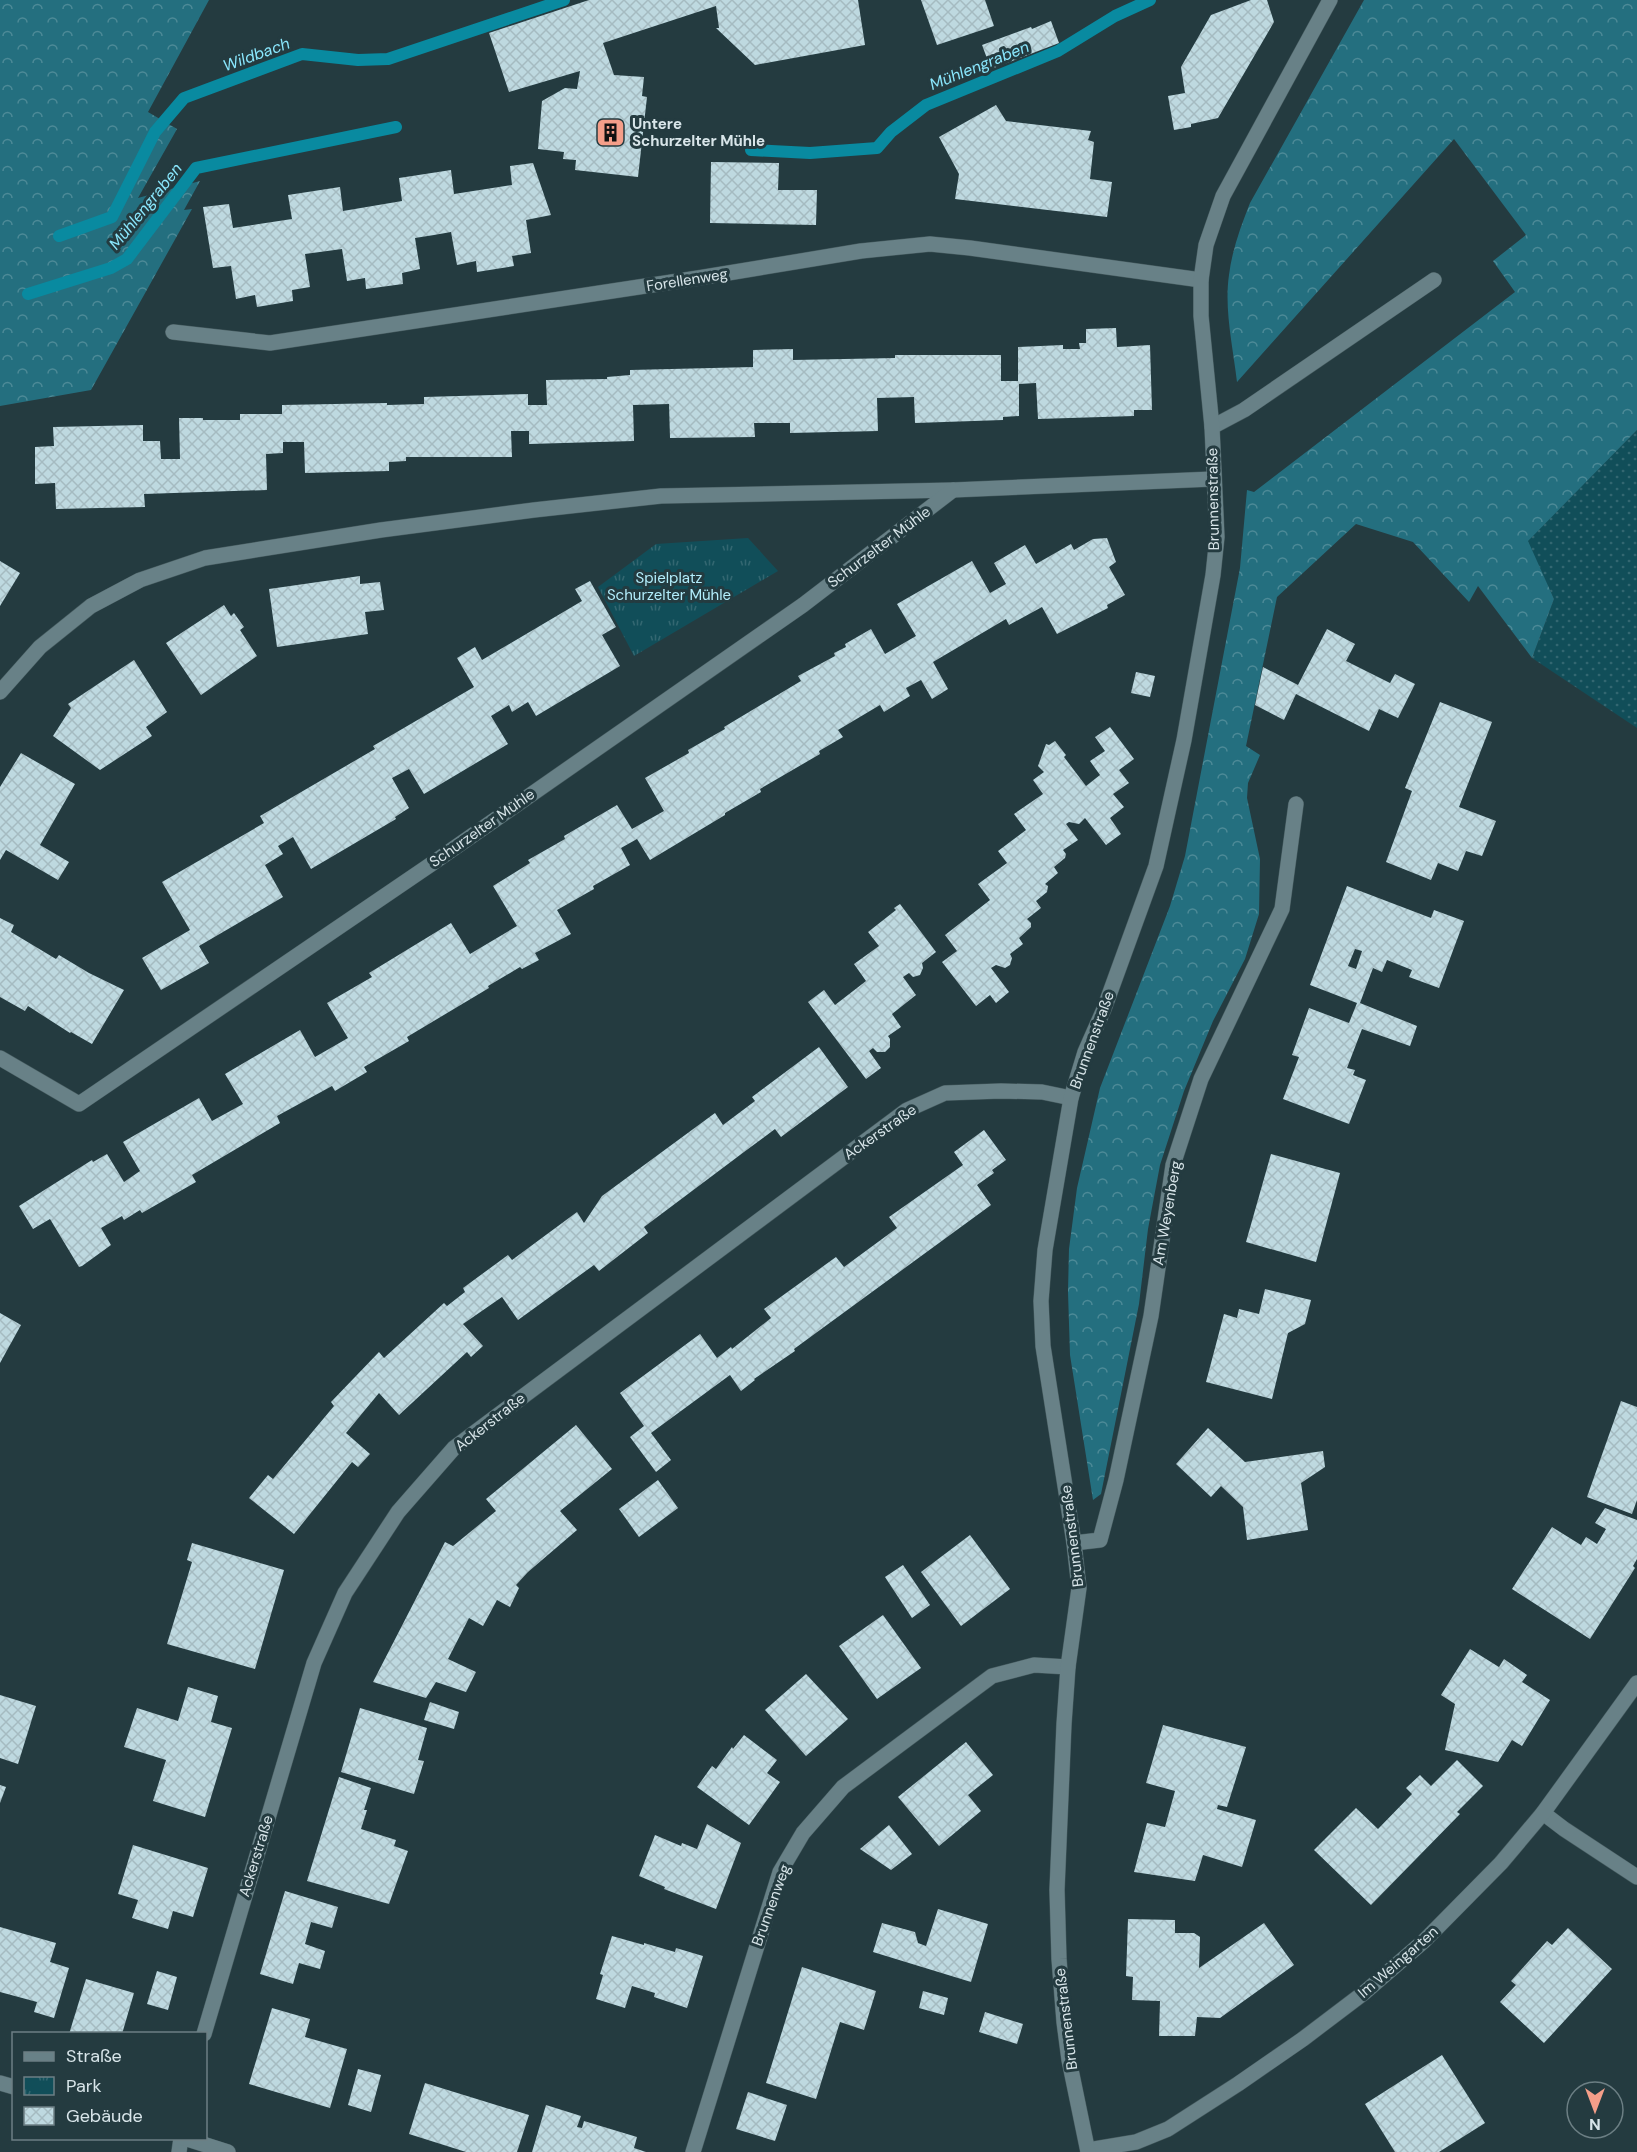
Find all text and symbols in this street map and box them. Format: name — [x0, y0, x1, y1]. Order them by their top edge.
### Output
water label: Wildbach — [220, 33, 293, 76]
water label: Mühlengraben — [926, 36, 1032, 95]
place label: Untere Schurzelter Mühle — [632, 114, 765, 151]
building icon: Untere Schurzelter Mühle — [595, 117, 627, 149]
water label: Mühlengraben — [104, 159, 187, 254]
street label: Forellenweg — [645, 264, 729, 296]
street label: Brunnenstraße — [1202, 448, 1224, 550]
street label: Schurzelter Mühle — [823, 502, 935, 592]
park label: Spielplatz Schurzelter Mühle — [607, 568, 731, 605]
street label: Schurzelter Mühle — [425, 784, 539, 872]
street label: Brunnenstraße — [1065, 988, 1119, 1092]
street label: Ackerstraße — [840, 1100, 920, 1164]
street label: Am Weyenberg — [1148, 1159, 1186, 1267]
street label: Ackerstraße — [451, 1388, 529, 1456]
street label: Brunnenstraße — [1056, 1484, 1088, 1588]
street label: Ackerstraße — [234, 1813, 278, 1899]
street label: Brunnenweg — [747, 1861, 795, 1949]
street label: Im Weingarten — [1354, 1922, 1442, 2002]
street label: Brunnenstraße — [1050, 1967, 1082, 2071]
legend — [12, 2032, 207, 2140]
text: Straße — [66, 2044, 122, 2068]
text: Park — [66, 2074, 102, 2098]
north arrow — [1565, 2080, 1625, 2140]
text: Gebäude — [66, 2104, 143, 2128]
text: N — [1589, 2114, 1601, 2135]

